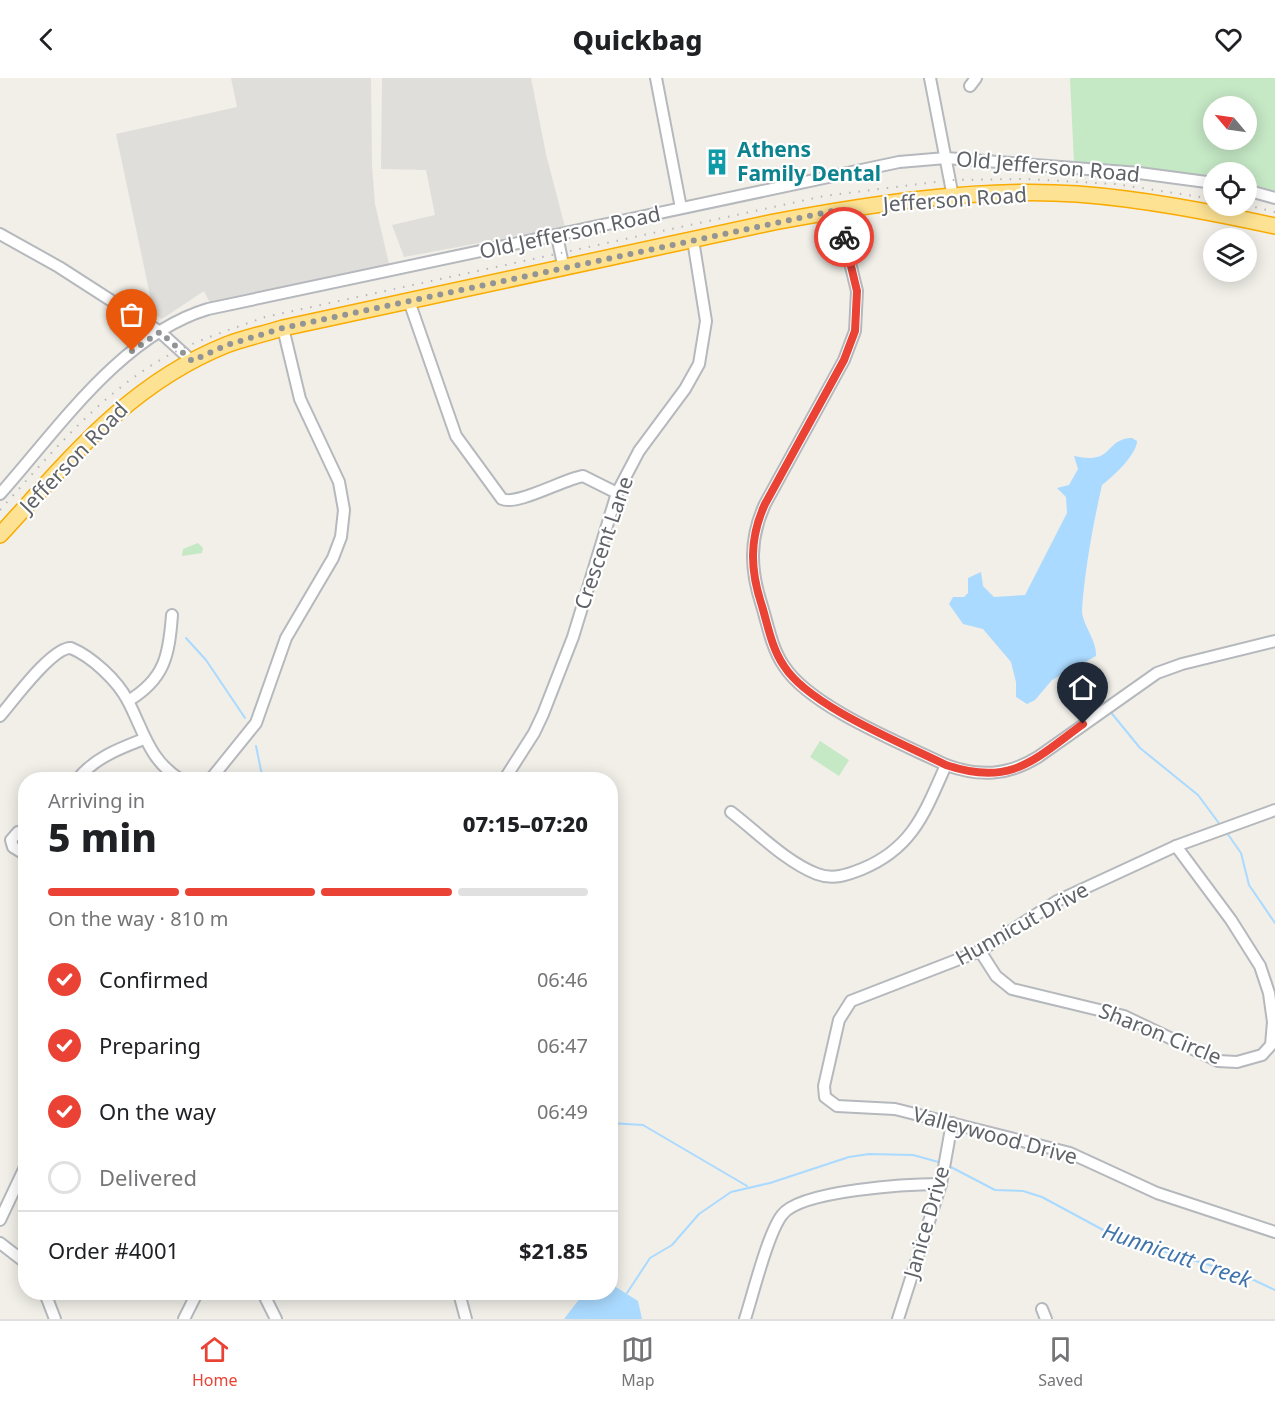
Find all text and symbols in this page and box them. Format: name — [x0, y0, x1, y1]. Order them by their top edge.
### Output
text: Quickbag — [573, 21, 702, 58]
icon: back — [30, 23, 63, 56]
icon: heart — [1212, 23, 1245, 56]
north arrow — [1203, 96, 1257, 150]
map controls — [1203, 96, 1257, 282]
place label: Athens Family Dental — [737, 135, 881, 187]
street label: Old Jefferson Road — [955, 144, 1141, 188]
building icon: Athens Family Dental — [702, 147, 732, 177]
button: locate — [1203, 162, 1257, 216]
street label: Jefferson Road — [880, 180, 1028, 218]
street label: Old Jefferson Road — [477, 199, 663, 265]
courier — [814, 207, 874, 267]
icon: bike — [828, 221, 861, 254]
button: layers — [1203, 228, 1257, 282]
pin — [106, 289, 157, 351]
icon: bag — [115, 298, 148, 331]
street label: Jefferson Road — [12, 396, 133, 520]
street label: Crescent Lane — [567, 472, 639, 613]
pin — [1057, 662, 1108, 724]
icon: home — [1066, 671, 1099, 704]
text: Arriving in — [48, 787, 145, 814]
text: 07:15–07:20 — [463, 808, 588, 838]
text: 5 min — [48, 810, 157, 863]
street label: Hunnicut Drive — [950, 875, 1093, 971]
text: On the way · 810 m — [48, 905, 228, 932]
icon: check — [48, 963, 81, 996]
text: Confirmed — [99, 964, 209, 994]
text: 06:46 — [537, 966, 588, 993]
street label: Sharon Circle — [1095, 996, 1226, 1070]
icon: check — [48, 1029, 81, 1062]
text: Preparing — [99, 1030, 201, 1060]
text: 06:47 — [537, 1032, 588, 1059]
icon: check — [48, 1095, 81, 1128]
text: On the way — [99, 1096, 216, 1126]
text: 06:49 — [537, 1098, 588, 1125]
street label: Valleywood Drive — [910, 1100, 1081, 1170]
text: Delivered — [99, 1162, 197, 1192]
street label: Janice Drive — [896, 1162, 955, 1283]
water label: Hunnicutt Creek — [1099, 1214, 1257, 1294]
text: Order #4001 — [48, 1235, 179, 1265]
text: $21.85 — [519, 1235, 588, 1265]
tab: Home — [192, 1333, 237, 1391]
tab: Map — [621, 1333, 655, 1391]
tab: Saved — [1038, 1333, 1083, 1391]

